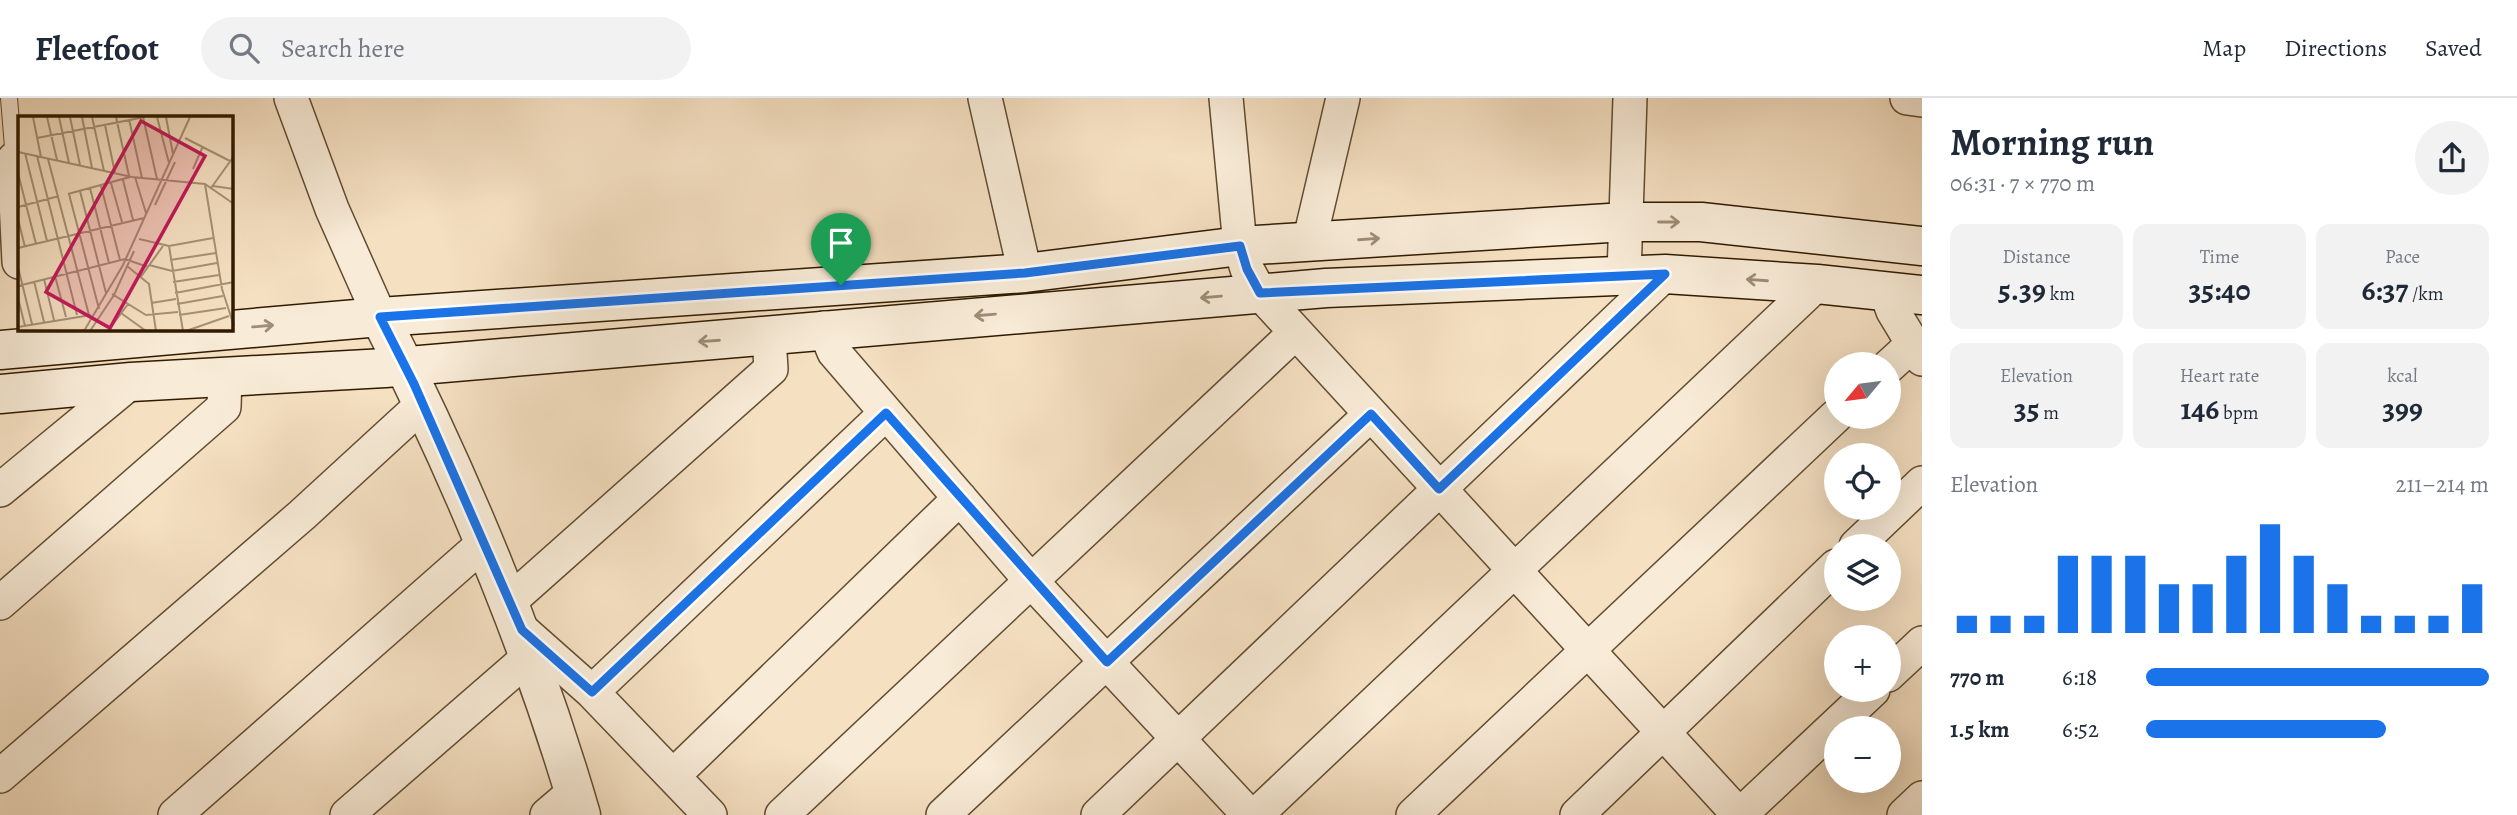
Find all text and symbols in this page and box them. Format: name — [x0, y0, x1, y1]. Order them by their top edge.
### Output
search box — [201, 17, 691, 80]
text: Fleetfoot — [35, 26, 159, 71]
icon: search — [225, 29, 263, 67]
text: Search here — [281, 31, 405, 66]
text: Map — [2202, 32, 2246, 64]
text: Directions — [2284, 32, 2387, 64]
text: Saved — [2425, 32, 2482, 64]
inset map — [18, 116, 233, 331]
text: Morning run — [1950, 116, 2154, 168]
button: share — [2415, 121, 2489, 195]
text: 06:31 · 7 × 770 m — [1950, 168, 2095, 199]
pin — [811, 213, 871, 285]
one-way arrow — [1658, 215, 1681, 229]
icon: arrive — [822, 224, 860, 262]
one-way arrow — [1357, 232, 1380, 245]
text: Distance — [2002, 244, 2071, 270]
text: Time — [2200, 244, 2239, 270]
text: Pace — [2385, 244, 2420, 270]
text: 5.39 — [1998, 270, 2046, 310]
text: 35:40 — [2188, 270, 2251, 310]
text: 6:37 — [2361, 270, 2408, 310]
one-way arrow — [1746, 273, 1768, 286]
text: km — [2046, 281, 2075, 307]
text: /km — [2408, 281, 2444, 307]
one-way arrow — [1201, 291, 1223, 304]
one-way arrow — [974, 309, 996, 322]
one-way arrow — [251, 319, 274, 332]
one-way arrow — [699, 335, 721, 348]
north arrow — [1824, 352, 1900, 429]
map controls — [1824, 352, 1901, 793]
text: Elevation — [2000, 363, 2073, 389]
text: Heart rate — [2180, 363, 2259, 389]
text: kcal — [2387, 363, 2418, 389]
text: 35 — [2014, 389, 2040, 429]
text: 146 — [2180, 389, 2219, 429]
text: 399 — [2382, 389, 2423, 429]
text: m — [2040, 400, 2059, 426]
text: bpm — [2219, 400, 2259, 426]
button: locate — [1824, 443, 1901, 520]
text: Elevation — [1950, 469, 2038, 500]
text: 211–214 m — [2395, 469, 2489, 500]
button: layers — [1824, 534, 1901, 611]
button: + — [1824, 625, 1901, 702]
text: 770 m — [1950, 662, 2005, 693]
text: 6:18 — [2062, 662, 2097, 693]
text: 1.5 km — [1950, 714, 2010, 745]
text: 6:52 — [2062, 714, 2099, 745]
button: − — [1824, 716, 1901, 793]

